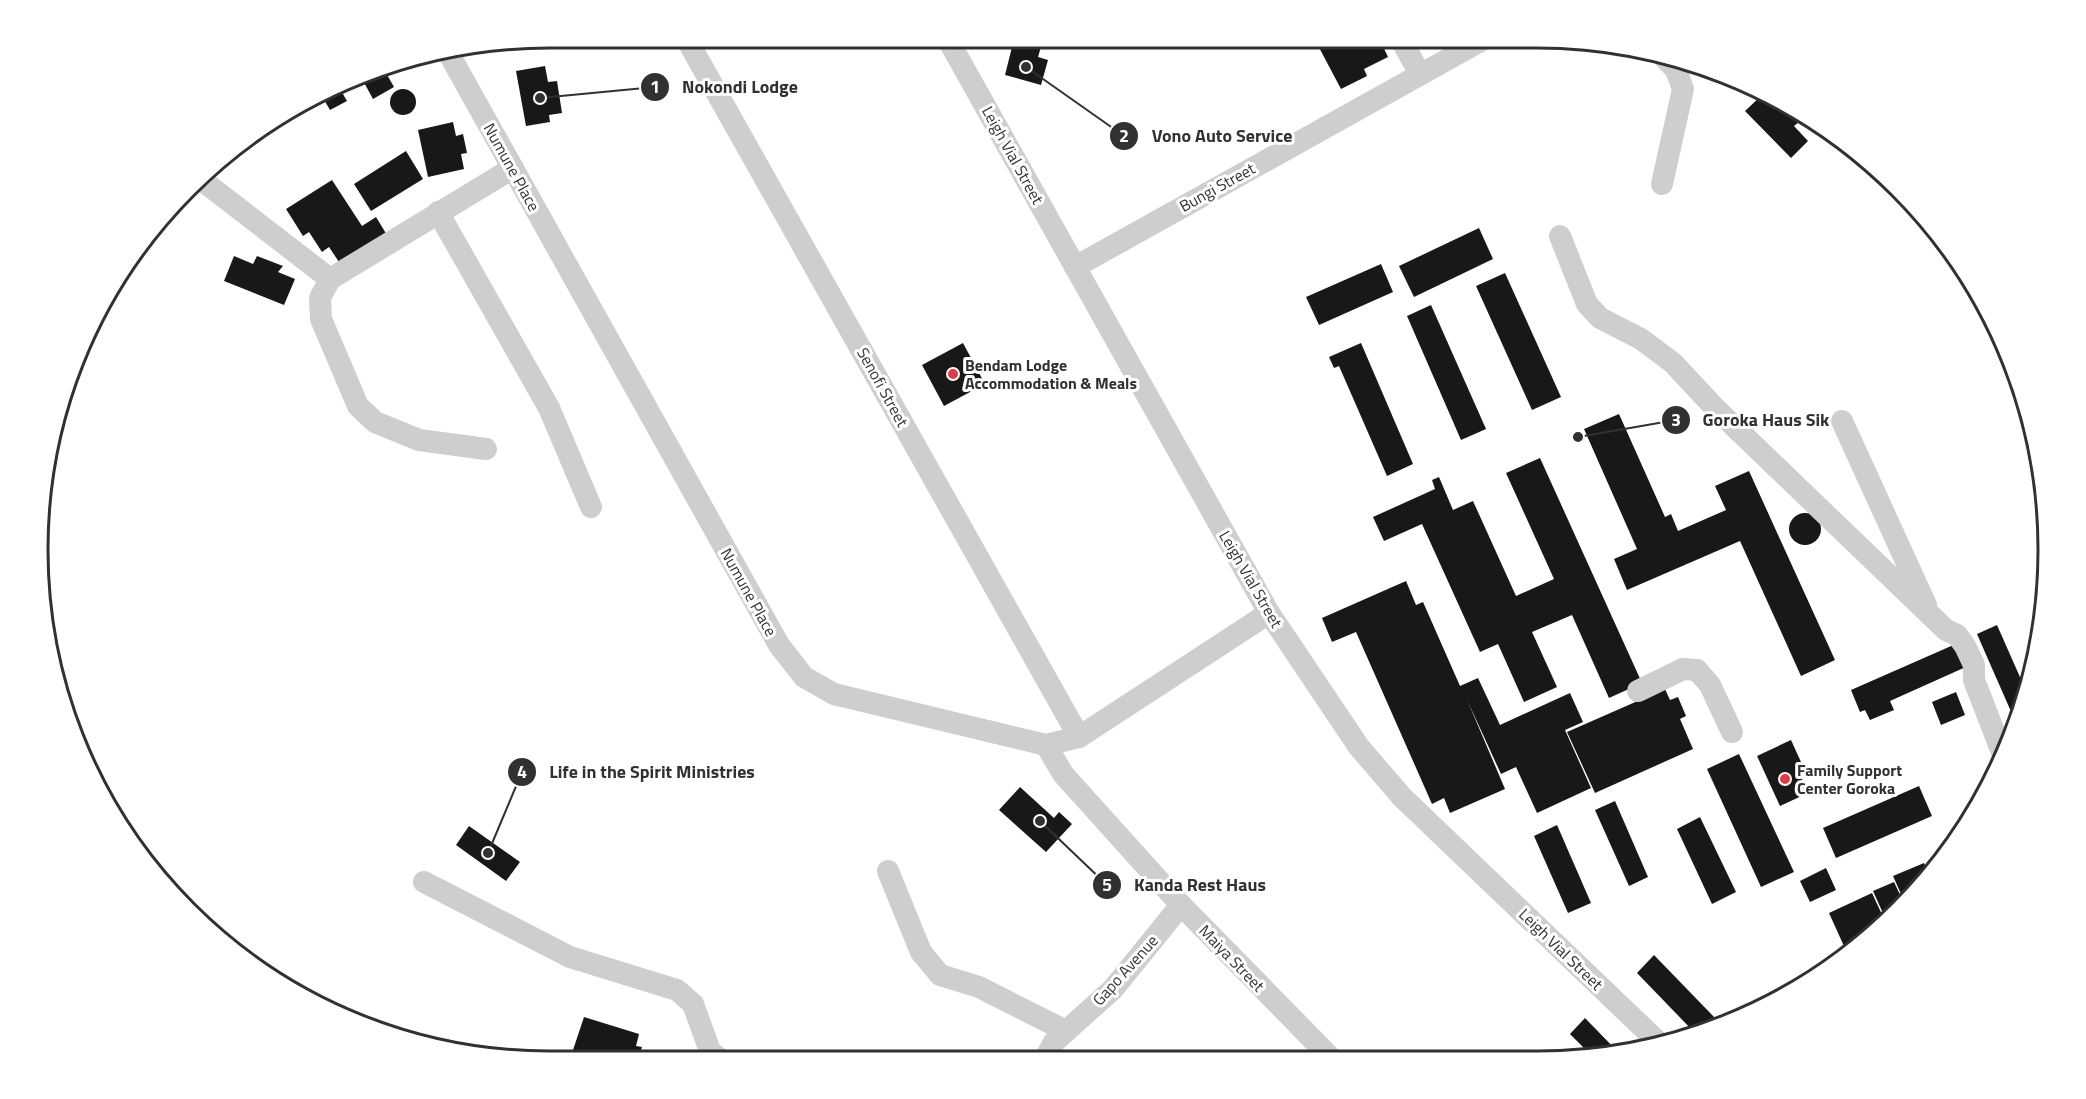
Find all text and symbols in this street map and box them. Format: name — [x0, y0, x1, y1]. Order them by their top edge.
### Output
callout: Nokondi Lodge — [640, 69, 810, 105]
text: 1 — [650, 73, 660, 100]
text: Nokondi Lodge — [682, 73, 798, 100]
street label: Leigh Vial Street — [976, 102, 1050, 209]
callout: Vono Auto Service — [1109, 118, 1304, 154]
street label: Numune Place — [478, 119, 546, 215]
text: 2 — [1119, 122, 1129, 149]
text: Vono Auto Service — [1152, 122, 1292, 149]
street label: Bungi Street — [1175, 156, 1260, 218]
street label: Senofi Street — [851, 343, 915, 431]
place label: Bendam Lodge Accommodation & Meals — [965, 353, 1137, 395]
marker: Bendam Lodge Accommodation & Meals — [946, 367, 960, 381]
callout: Goroka Haus Sik — [1661, 402, 1841, 438]
text: 3 — [1671, 406, 1681, 433]
text: Goroka Haus Sik — [1703, 406, 1830, 433]
street label: Leigh Vial Street — [1213, 526, 1289, 632]
street label: Numune Place — [715, 544, 783, 640]
callout: Life in the Spirit Ministries — [507, 754, 767, 790]
text: 4 — [517, 758, 527, 785]
text: Life in the Spirit Ministries — [549, 758, 755, 785]
place label: Family Support Center Goroka — [1797, 758, 1902, 800]
marker: Family Support Center Goroka — [1778, 772, 1792, 786]
callout: Kanda Rest Haus — [1092, 867, 1278, 903]
text: 5 — [1102, 871, 1112, 898]
text: Kanda Rest Haus — [1134, 871, 1266, 898]
street label: Leigh Vial Street — [1514, 903, 1609, 996]
street label: Maiya Street — [1194, 919, 1271, 997]
street label: Gapo Avenue — [1087, 929, 1163, 1011]

